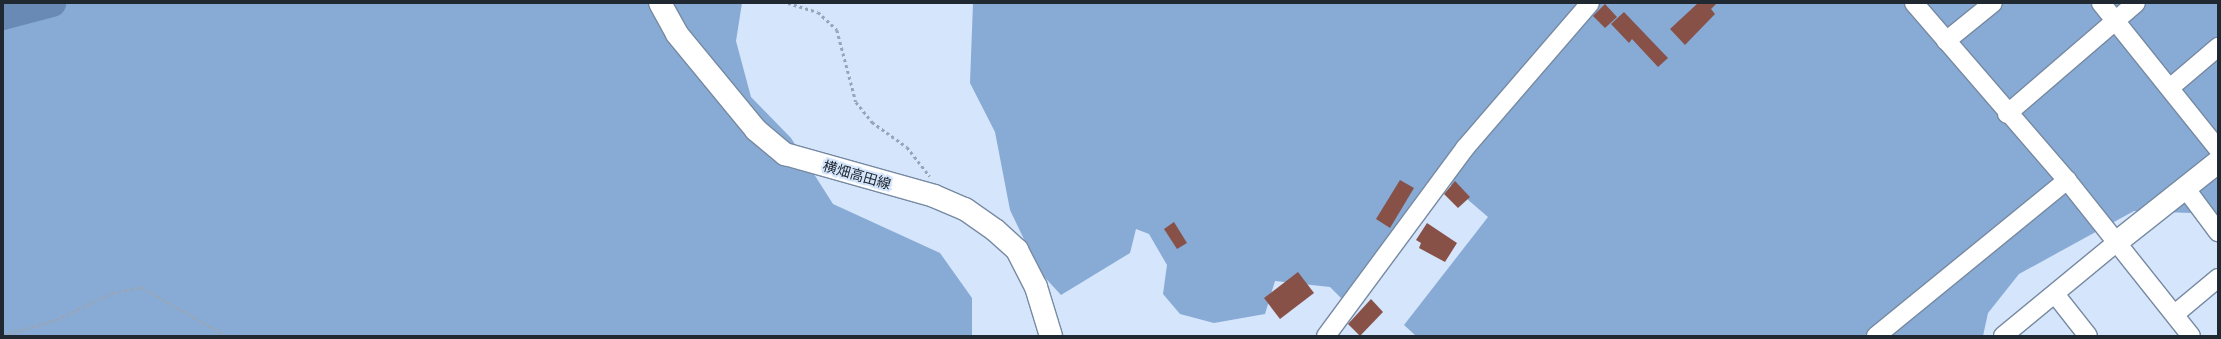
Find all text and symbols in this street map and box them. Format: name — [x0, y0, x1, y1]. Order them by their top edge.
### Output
street label: 横畑高田線 — [821, 157, 893, 193]

